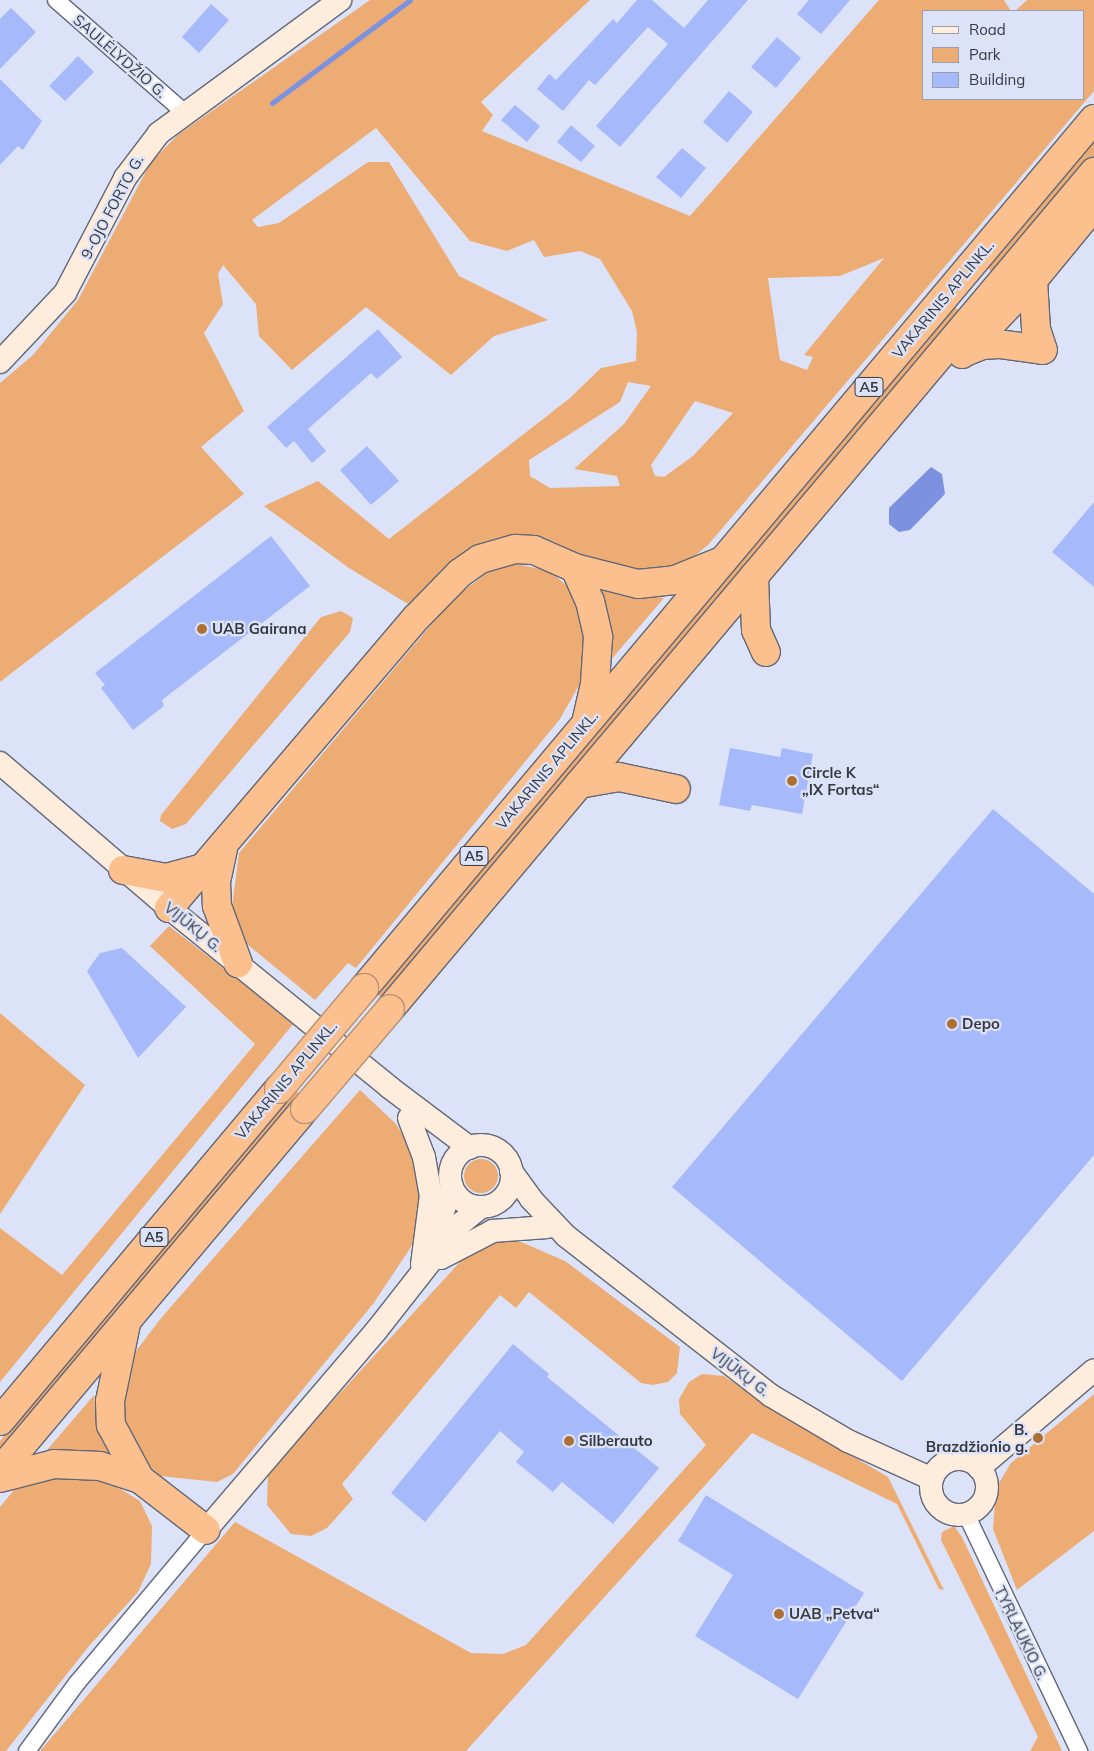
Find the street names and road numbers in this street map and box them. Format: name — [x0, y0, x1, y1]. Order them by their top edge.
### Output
street label: SAULĖLYDŽIO G. — [70, 11, 170, 101]
street label: 9-OJO FORTO G. — [77, 152, 147, 262]
street label: VAKARINIS APLINKL. — [888, 236, 998, 362]
road number: A5 — [854, 376, 884, 398]
street label: VAKARINIS APLINKL. — [492, 707, 602, 833]
road number: A5 — [459, 844, 489, 868]
street label: VIJŪKŲ G. — [161, 898, 225, 956]
street label: VAKARINIS APLINKL. — [231, 1017, 341, 1143]
road number: A5 — [139, 1226, 169, 1248]
street label: VIJŪKŲ G. — [707, 1344, 773, 1400]
street label: TYRLAUKIO G. — [991, 1583, 1051, 1683]

